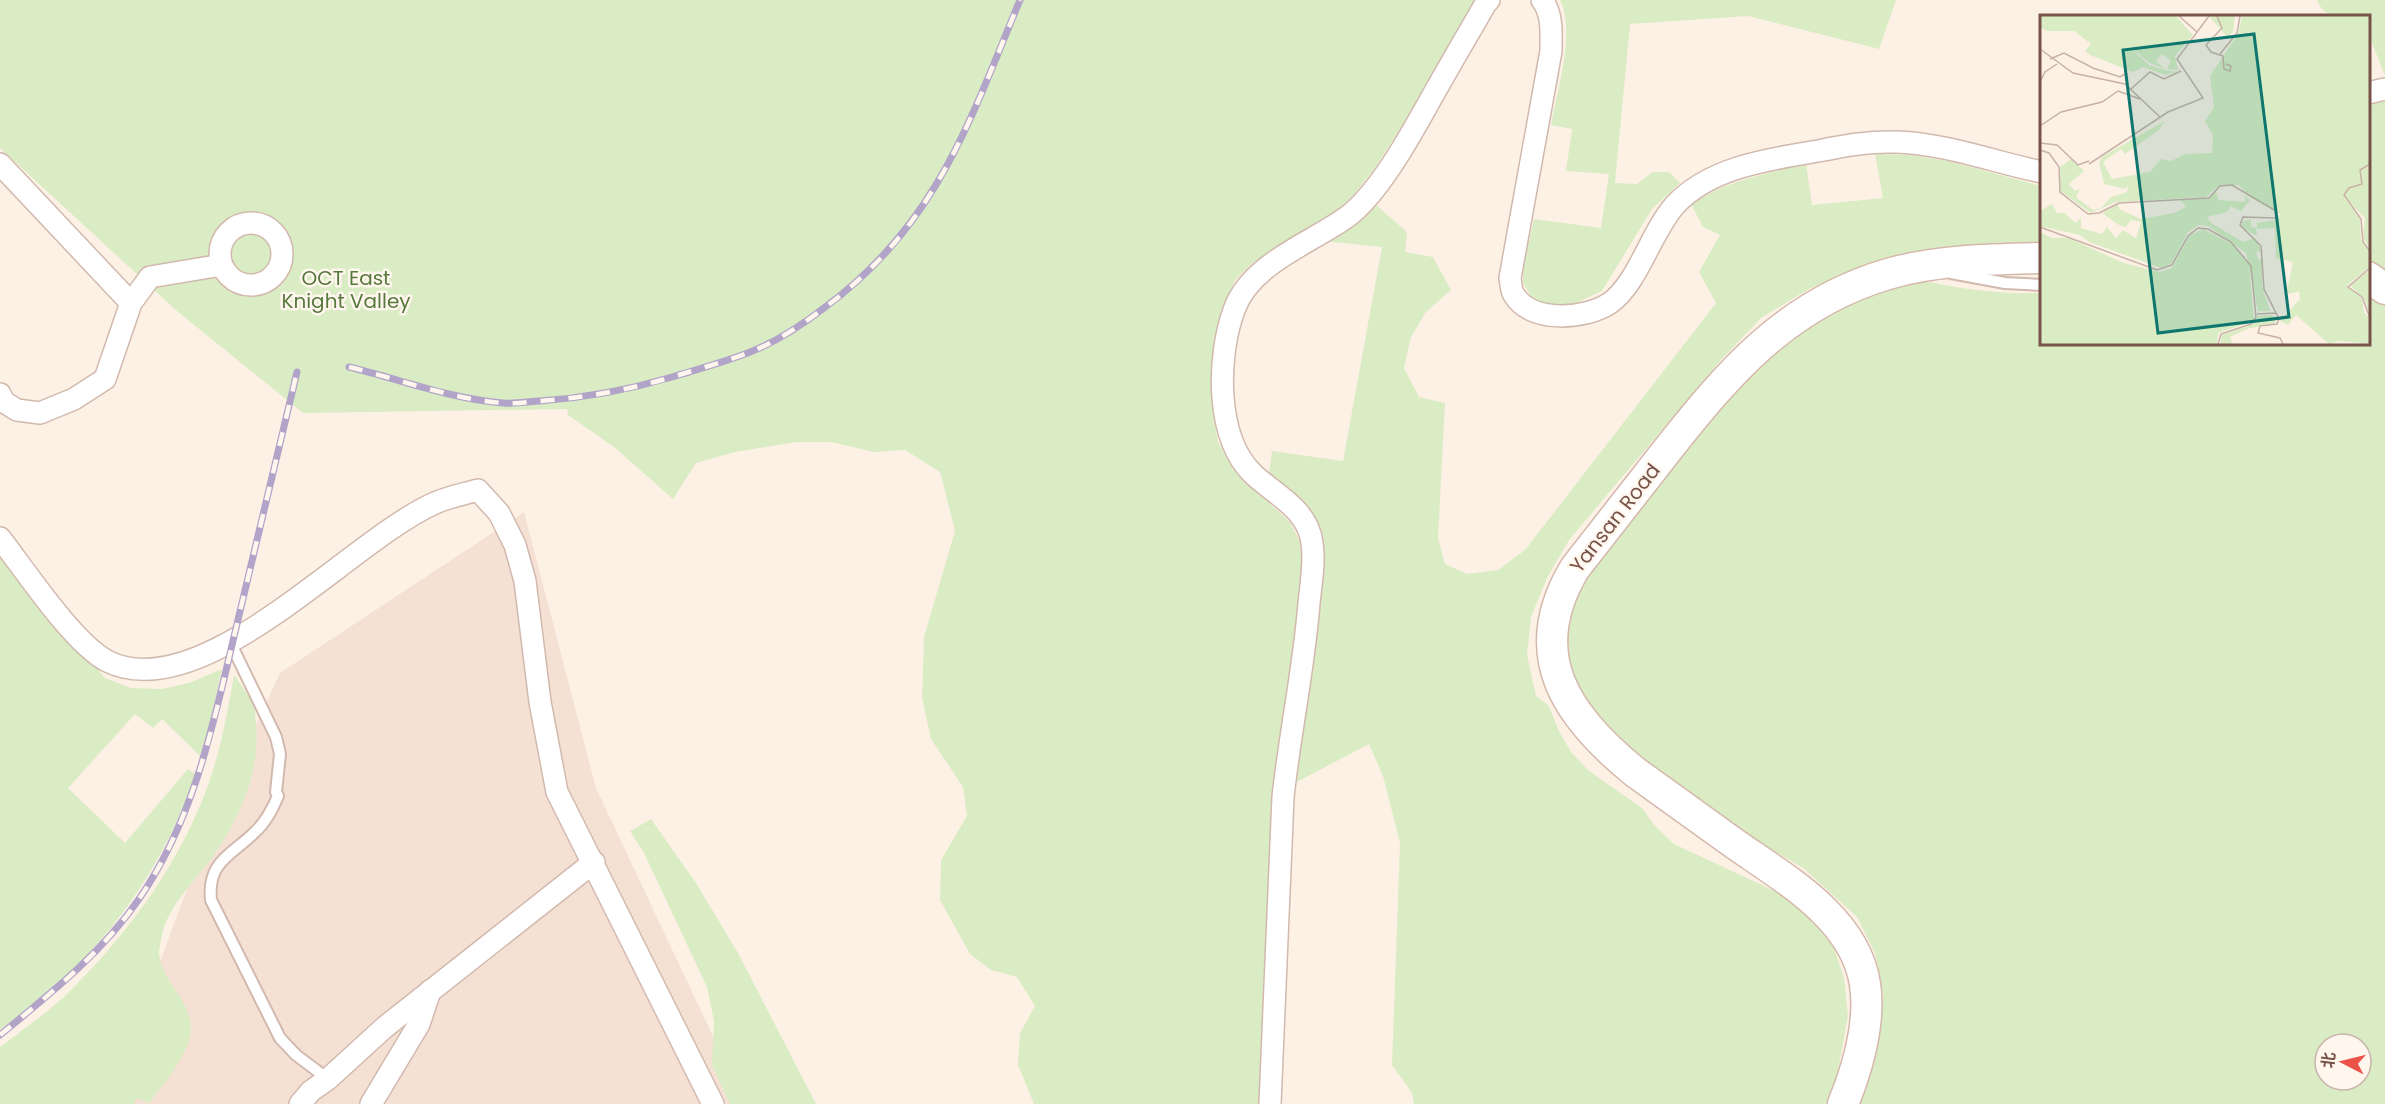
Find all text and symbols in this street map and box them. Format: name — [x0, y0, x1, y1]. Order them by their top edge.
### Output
inset map — [2040, 15, 2370, 345]
park label: OCT East Knight Valley — [281, 264, 411, 315]
street label: Yansan Road — [1563, 457, 1667, 579]
north arrow — [2313, 1032, 2373, 1092]
text: 北 — [2316, 1051, 2341, 1070]

